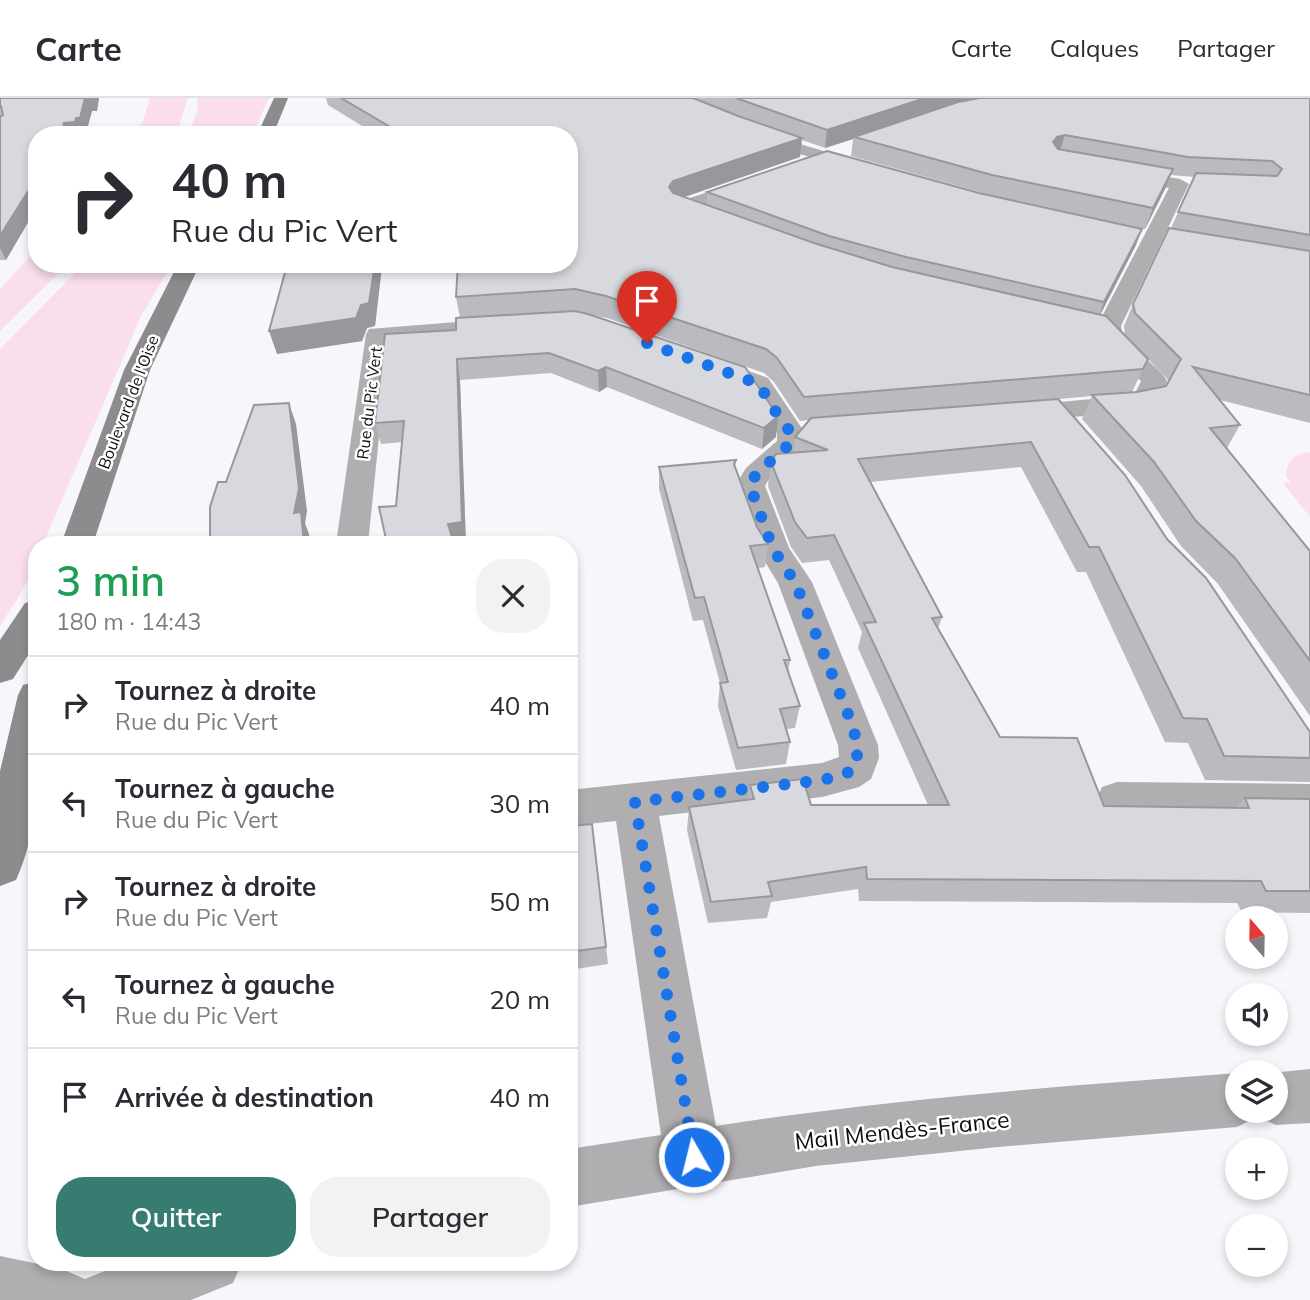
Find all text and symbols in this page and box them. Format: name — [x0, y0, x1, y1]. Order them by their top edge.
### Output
text: Carte — [35, 28, 122, 69]
text: Carte — [951, 33, 1012, 63]
text: Calques — [1050, 33, 1139, 63]
text: Partager — [1177, 33, 1275, 63]
text: 40 m — [171, 149, 287, 210]
icon: right — [56, 154, 147, 245]
text: Rue du Pic Vert — [171, 210, 398, 250]
pin — [617, 271, 677, 343]
icon: arrive — [628, 282, 666, 320]
street label: Boulevard de l'Oise — [93, 332, 163, 472]
street label: Rue du Pic Vert — [352, 345, 386, 460]
text: 3 min — [56, 554, 165, 607]
button: close — [476, 559, 550, 633]
text: 180 m · 14:43 — [56, 607, 201, 636]
text: Tournez à droite — [115, 674, 316, 707]
icon: right — [56, 686, 94, 724]
text: 40 m — [489, 689, 550, 722]
text: Rue du Pic Vert — [115, 707, 278, 736]
text: Tournez à gauche — [115, 772, 335, 805]
icon: left — [56, 784, 94, 822]
text: 30 m — [489, 787, 550, 820]
text: Rue du Pic Vert — [115, 805, 278, 834]
text: Tournez à droite — [115, 870, 316, 903]
icon: right — [56, 882, 94, 920]
text: 50 m — [489, 885, 550, 918]
text: Rue du Pic Vert — [115, 903, 278, 932]
north arrow — [1225, 906, 1288, 970]
map controls — [1225, 906, 1288, 1277]
text: Tournez à gauche — [115, 968, 335, 1001]
icon: left — [56, 980, 94, 1018]
text: 20 m — [489, 983, 550, 1016]
button: sound — [1225, 983, 1288, 1046]
text: Rue du Pic Vert — [115, 1001, 278, 1030]
button: layers — [1225, 1060, 1288, 1123]
icon: arrive — [56, 1078, 94, 1116]
text: Arrivée à destination — [115, 1081, 374, 1114]
text: 40 m — [489, 1081, 550, 1114]
street label: Mail Mendès-France — [793, 1104, 1011, 1156]
position arrow — [657, 1120, 731, 1194]
button: + — [1225, 1137, 1288, 1200]
button: Quitter — [56, 1177, 296, 1257]
button: Partager — [310, 1177, 550, 1257]
button: − — [1225, 1214, 1288, 1277]

